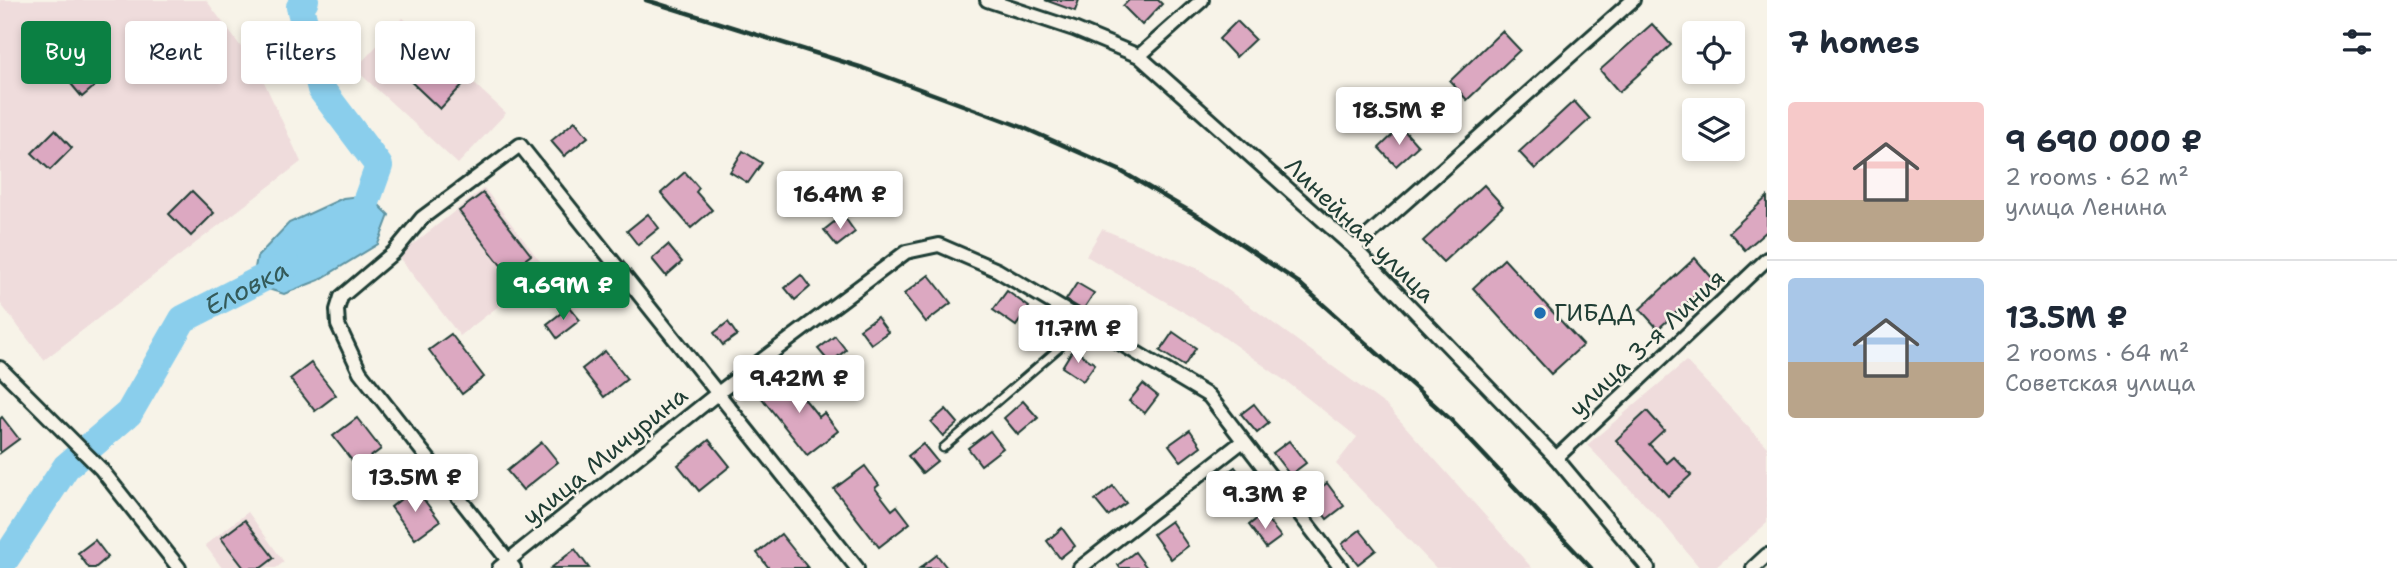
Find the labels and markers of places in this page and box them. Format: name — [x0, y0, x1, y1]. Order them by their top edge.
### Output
pin: 18.5M ₽ — [1334, 88, 1464, 147]
pin: 16.4M ₽ — [775, 172, 905, 231]
pin: 9.69M ₽ — [498, 262, 628, 322]
place label: ГИБДД — [1554, 297, 1635, 329]
marker: ГИБДД — [1532, 305, 1548, 321]
pin: 11.7M ₽ — [1013, 306, 1143, 365]
pin: 9.42M ₽ — [734, 356, 864, 415]
pin: 13.5M ₽ — [350, 454, 480, 514]
pin: 9.3M ₽ — [1208, 472, 1322, 531]

